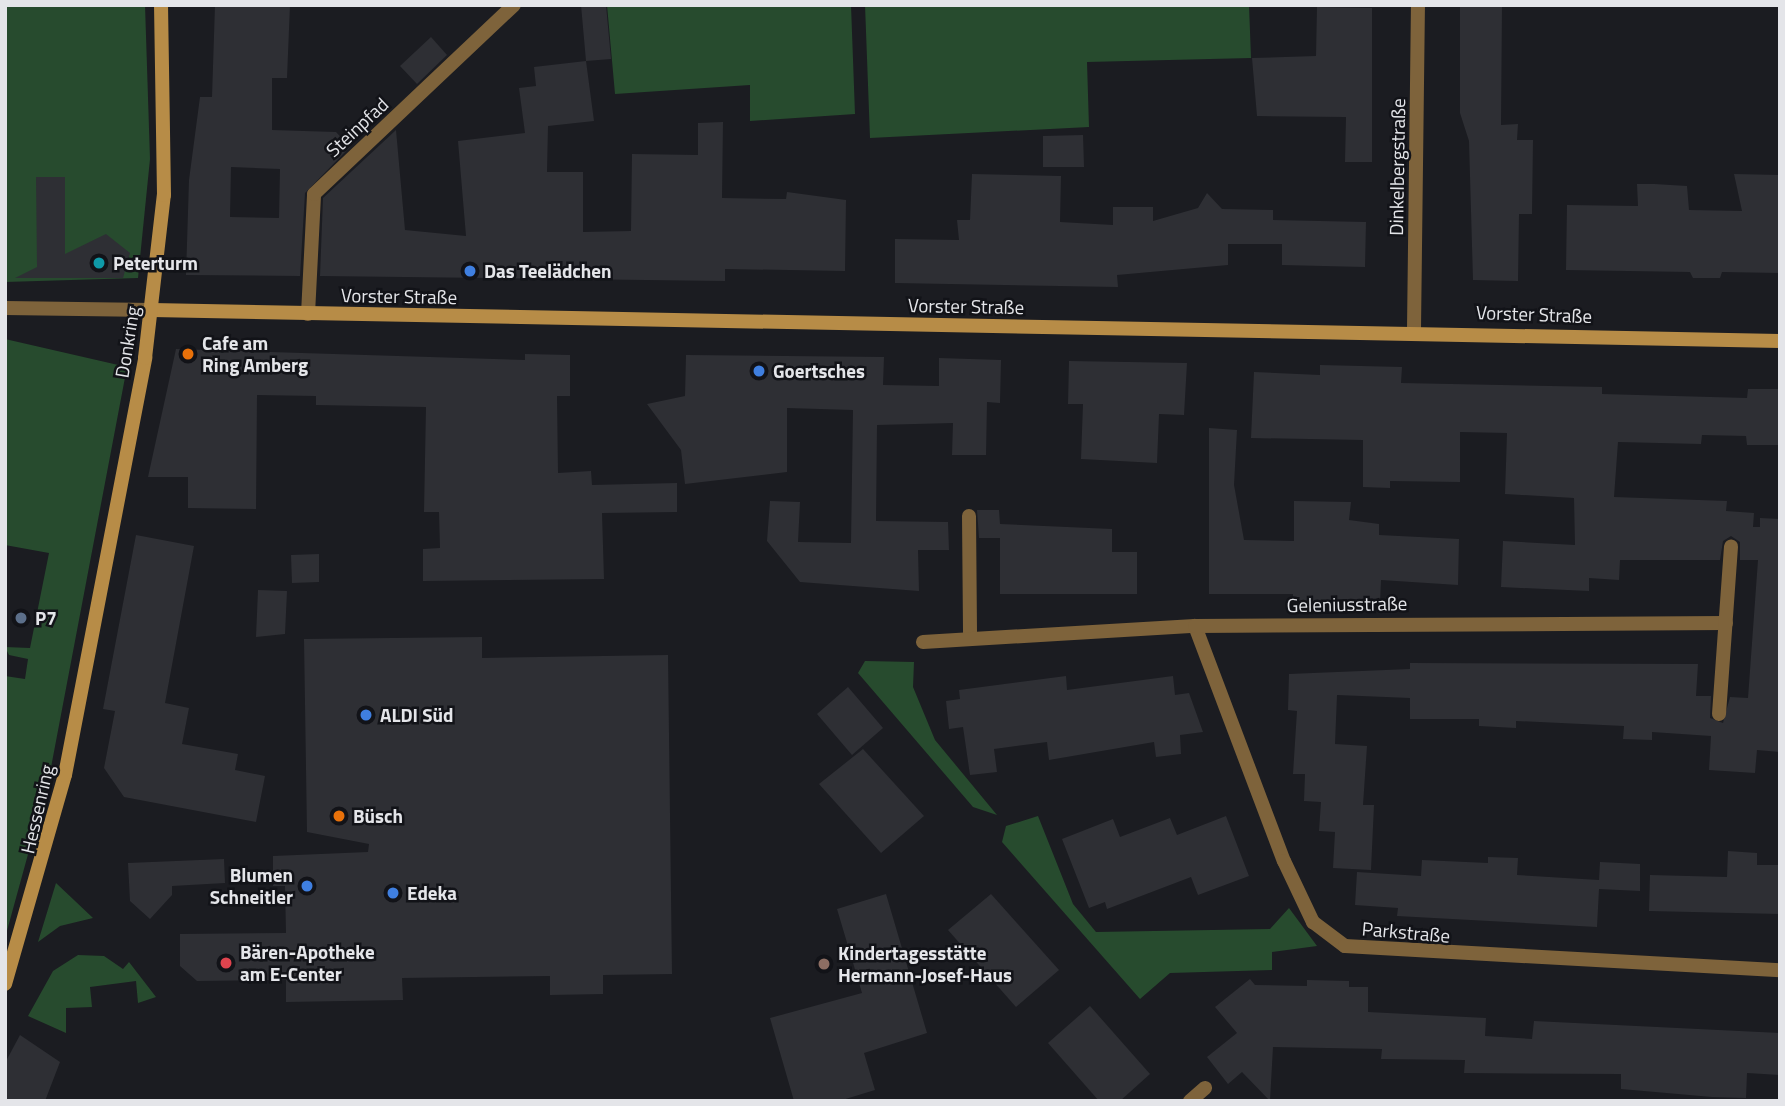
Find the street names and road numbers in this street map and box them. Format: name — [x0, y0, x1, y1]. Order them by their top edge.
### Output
street label: Steinpfad — [321, 93, 393, 161]
street label: Dinkelbergstraße — [1384, 98, 1410, 236]
street label: Vorster Straße — [341, 284, 457, 308]
street label: Vorster Straße — [908, 294, 1024, 318]
street label: Vorster Straße — [1475, 301, 1593, 327]
street label: Donkring — [110, 305, 144, 379]
street label: Geleniusstraße — [1286, 592, 1408, 616]
street label: Hessenring — [16, 762, 58, 856]
street label: Parkstraße — [1361, 917, 1451, 947]

